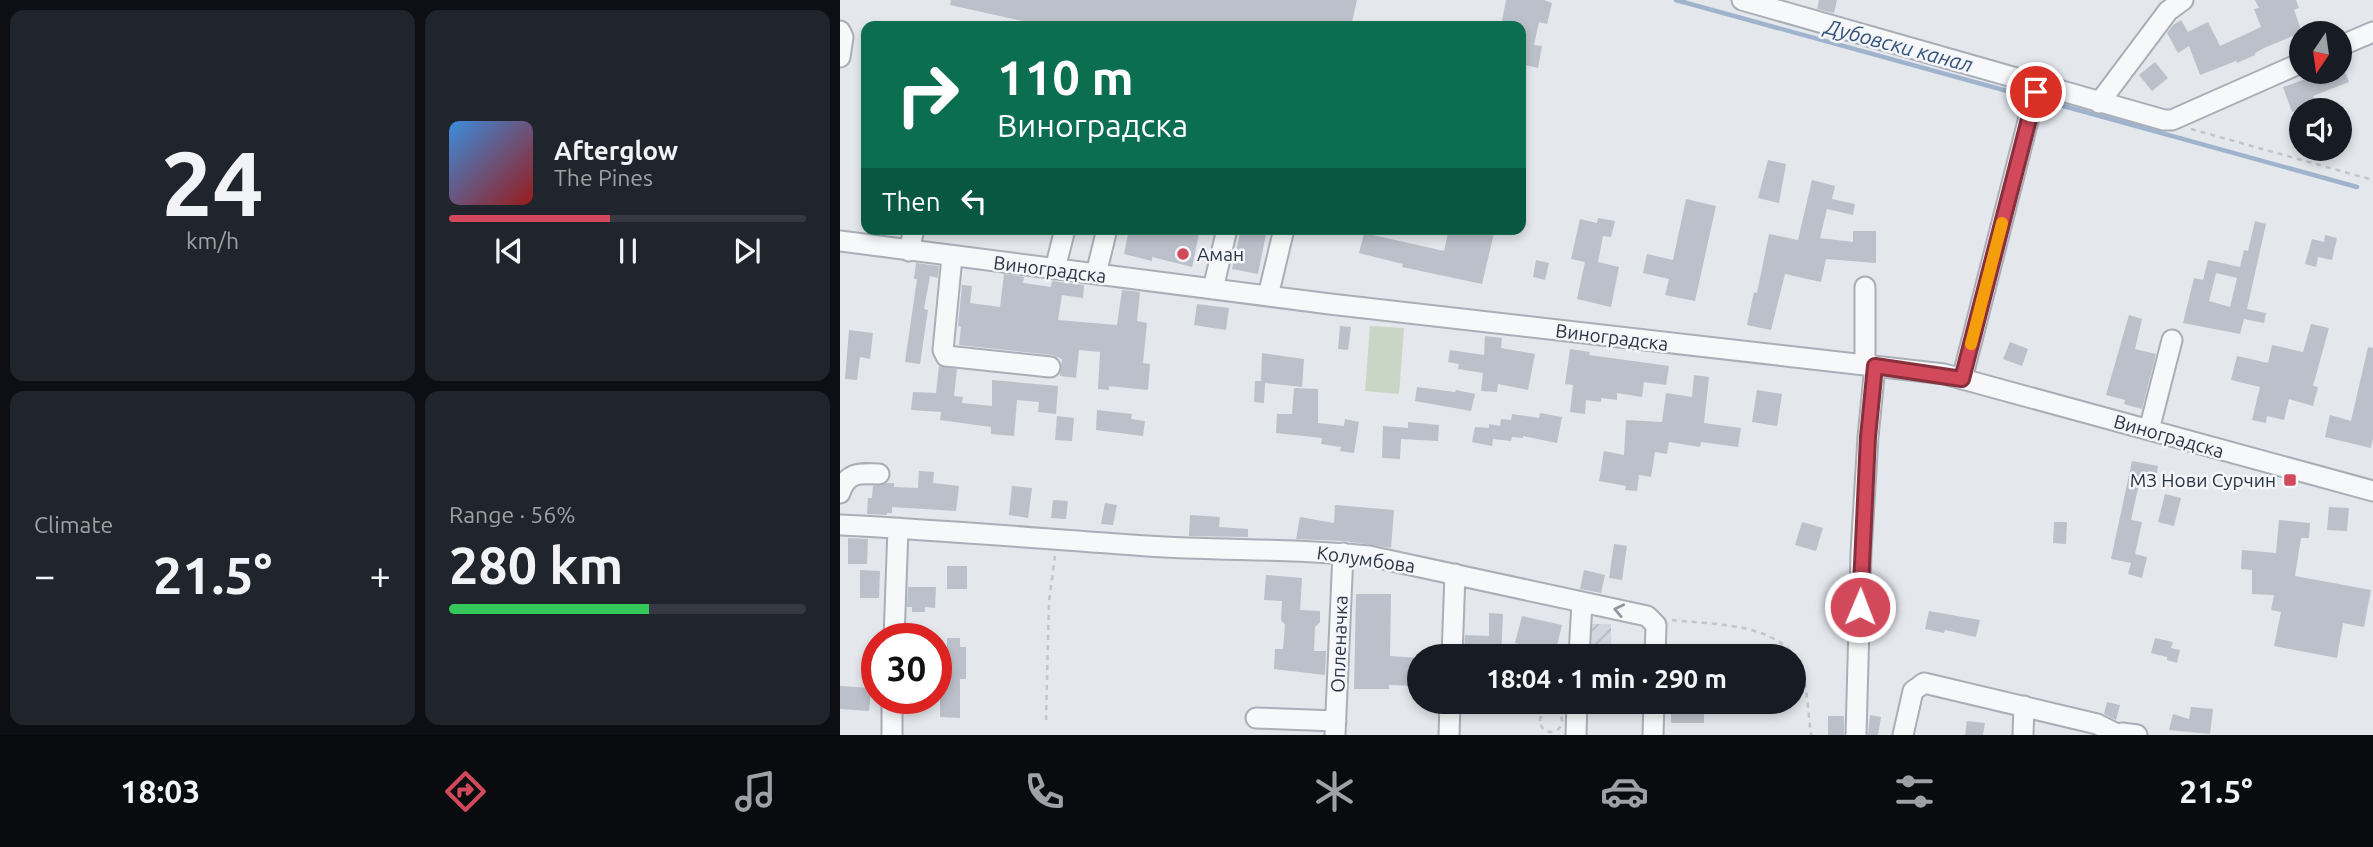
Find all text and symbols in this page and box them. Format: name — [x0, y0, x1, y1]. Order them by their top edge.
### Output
water label: Дубовски канал — [1821, 13, 1976, 76]
north arrow — [2289, 21, 2352, 84]
map controls — [2289, 21, 2352, 161]
icon: right — [882, 49, 973, 140]
text: 110 m — [997, 49, 1134, 104]
pin — [2006, 62, 2066, 122]
icon: arrive — [2017, 73, 2055, 111]
button: sound — [2289, 98, 2352, 161]
text: Виноградска — [997, 107, 1188, 143]
text: 24 — [161, 131, 264, 233]
text: Afterglow — [554, 136, 678, 165]
text: The Pines — [554, 165, 653, 190]
icon: left — [955, 182, 993, 220]
text: Then — [882, 187, 941, 216]
text: km/h — [186, 228, 239, 253]
icon: previous — [490, 232, 528, 270]
icon: pause — [609, 232, 647, 270]
icon: next — [728, 232, 766, 270]
place label: Аман — [1197, 243, 1244, 265]
marker: Аман — [1175, 246, 1191, 262]
street label: Виноградска — [992, 251, 1108, 287]
street label: Виноградска — [1554, 319, 1670, 355]
street label: Виноградска — [2111, 410, 2227, 462]
place label: МЗ Нови Сурчин — [2130, 469, 2276, 491]
marker: МЗ Нови Сурчин — [2282, 472, 2298, 488]
text: Range · 56% — [449, 502, 576, 527]
text: Climate — [34, 512, 113, 537]
text: 280 km — [449, 536, 623, 594]
street label: Колумбова — [1315, 541, 1417, 577]
text: 21.5° — [153, 546, 272, 604]
text: − — [34, 554, 55, 596]
text: + — [370, 554, 391, 596]
position arrow — [1823, 570, 1897, 644]
street label: Опленачка — [1326, 595, 1352, 693]
one-way arrow — [1613, 604, 1625, 619]
speed limit sign: 30 — [861, 623, 952, 714]
text: 18:04 · 1 min · 290 m — [1486, 664, 1727, 693]
icon: directions — [441, 767, 490, 816]
icon: music — [731, 767, 780, 816]
icon: phone — [1020, 767, 1069, 816]
icon: climate — [1310, 767, 1359, 816]
icon: car — [1600, 767, 1649, 816]
icon: filters — [1890, 767, 1939, 816]
text: 18:03 — [120, 773, 200, 809]
text: 21.5° — [2179, 773, 2253, 809]

